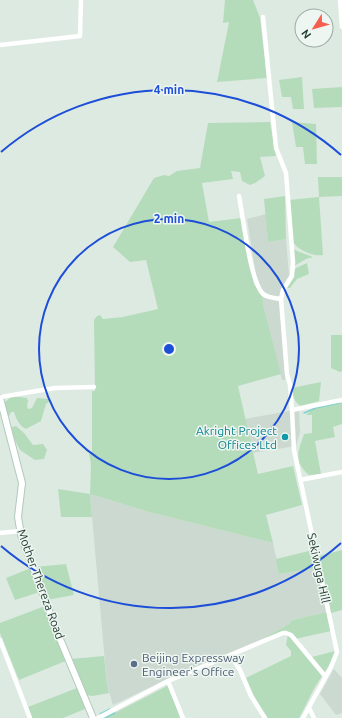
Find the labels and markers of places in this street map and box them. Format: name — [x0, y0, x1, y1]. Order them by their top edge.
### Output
centre of rings — [162, 342, 176, 356]
place label: Akright Project Offices Ltd — [196, 424, 277, 451]
marker: Akright Project Offices Ltd — [280, 432, 290, 442]
place label: Beijing Expressway Engineer's Office — [142, 651, 244, 678]
marker: Beijing Expressway Engineer's Office — [129, 659, 139, 669]

